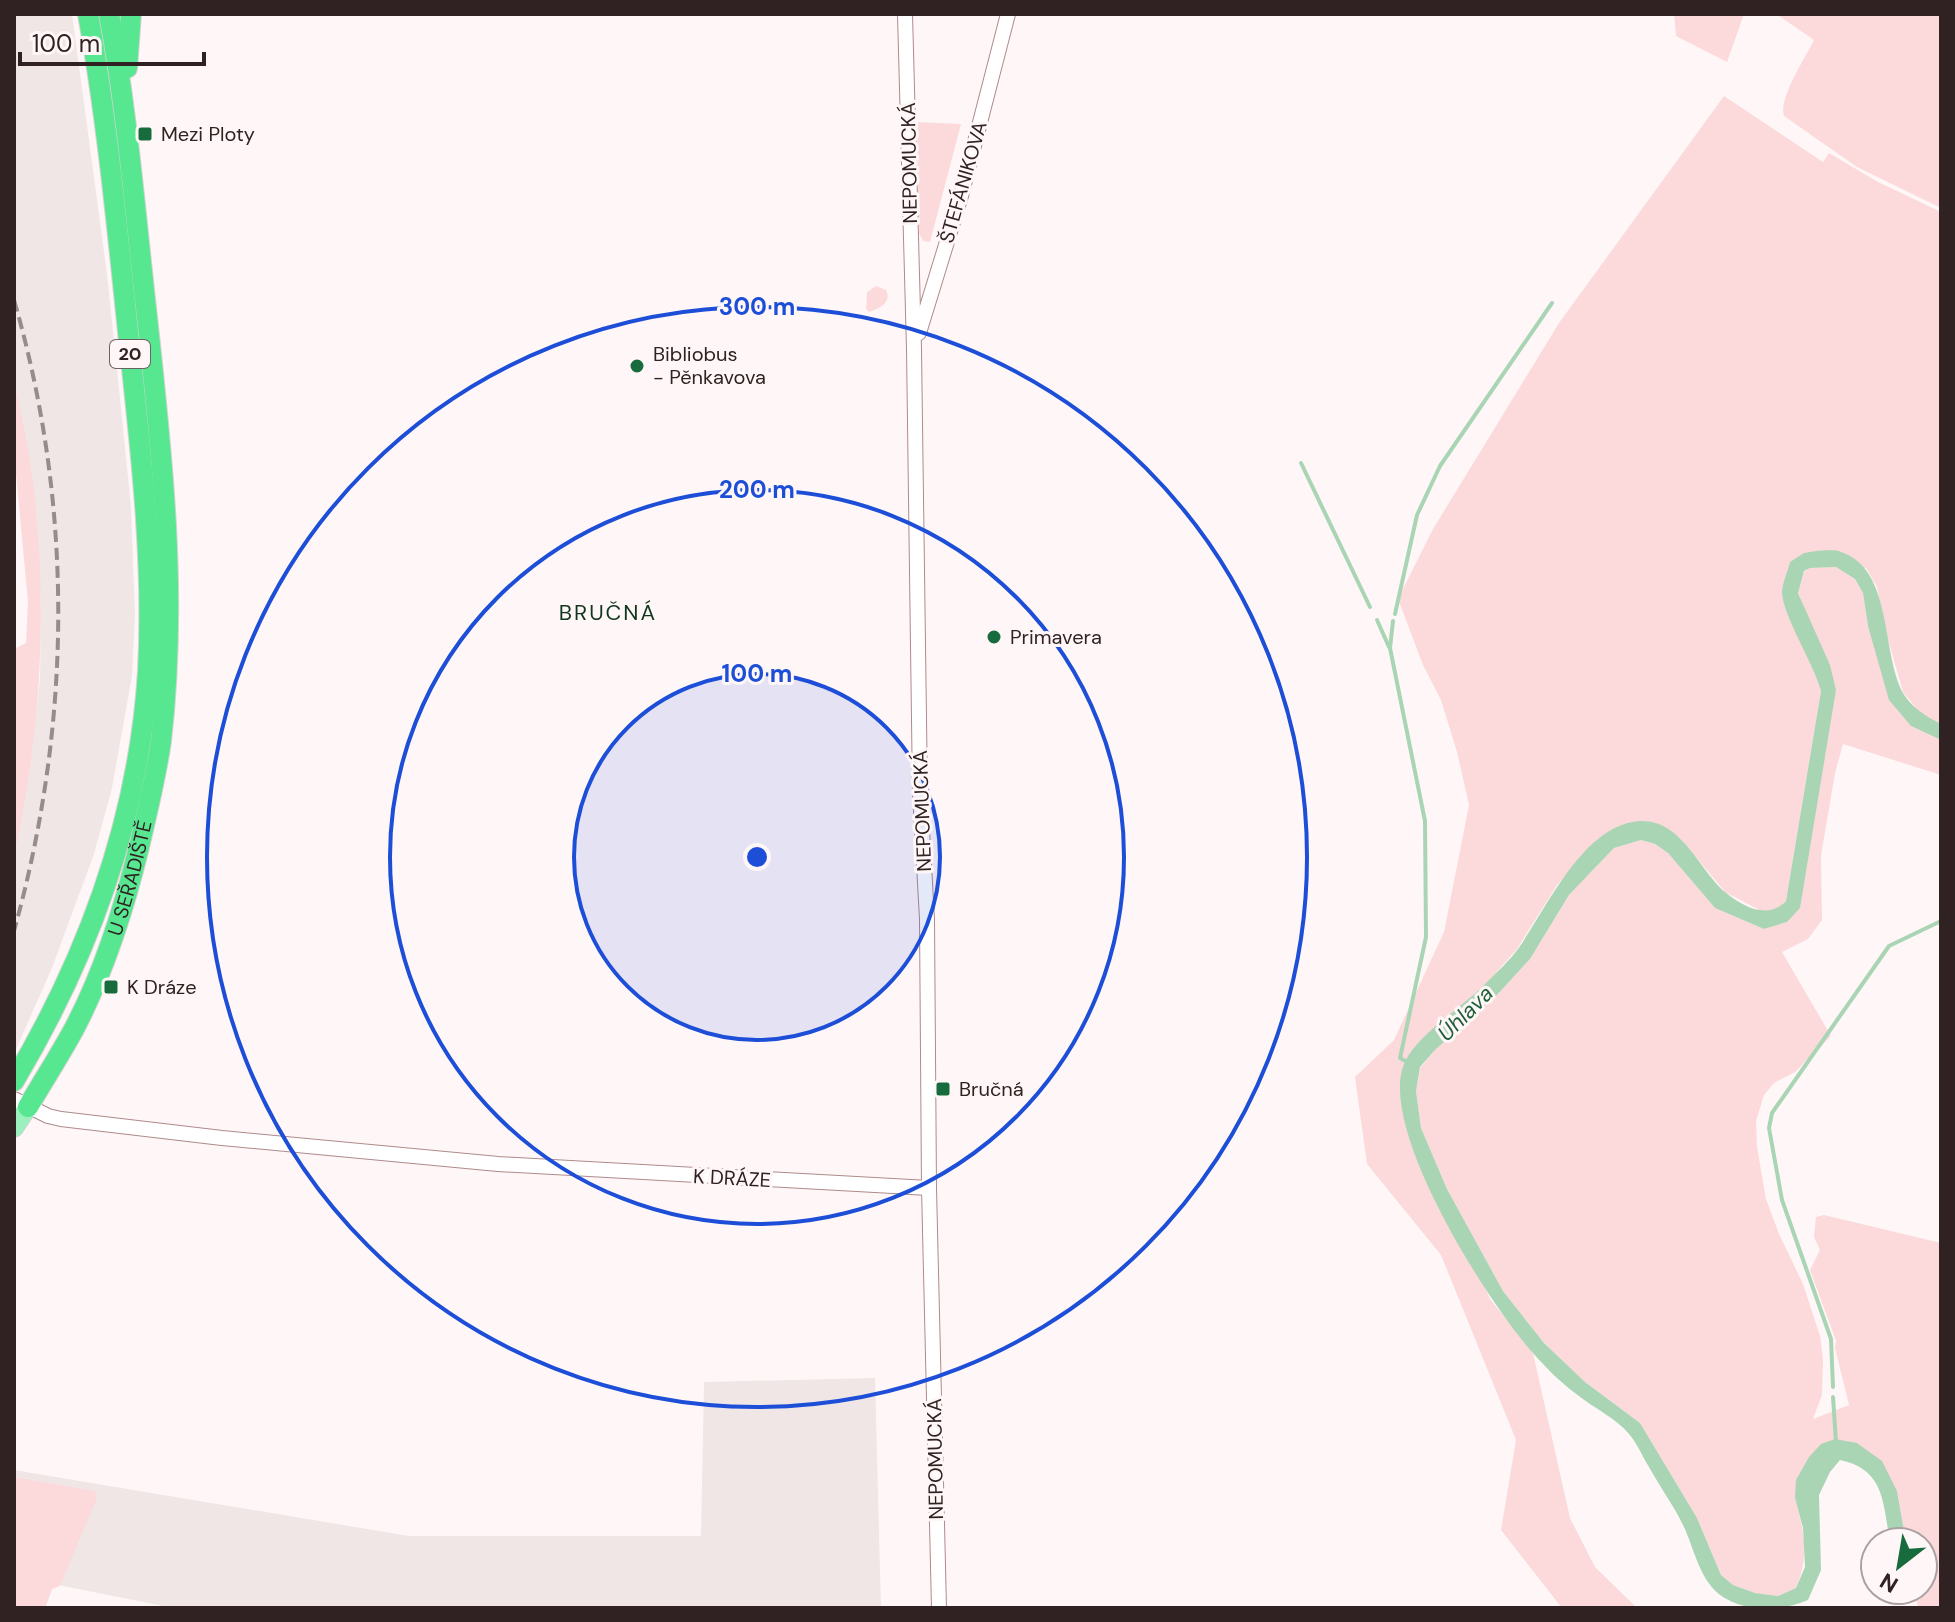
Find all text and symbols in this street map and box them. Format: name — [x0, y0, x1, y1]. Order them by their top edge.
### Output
scale bar — [20, 16, 204, 66]
text: 100 m — [32, 28, 100, 59]
street label: NEPOMUCKÁ — [895, 102, 923, 224]
street label: ŠTEFÁNIKOVA — [933, 118, 993, 246]
place label: Mezi Ploty — [161, 121, 255, 147]
marker: Mezi Ploty — [136, 125, 154, 143]
text: 300 m — [719, 291, 795, 322]
road number: 20 — [110, 340, 150, 368]
place label: Bibliobus - Pěnkavova — [653, 341, 766, 390]
marker: Bibliobus - Pěnkavova — [628, 357, 646, 375]
text: 200 m — [719, 474, 795, 505]
district label: BRUČNÁ — [559, 598, 657, 627]
place label: Primavera — [1010, 624, 1102, 650]
marker: Primavera — [985, 628, 1003, 646]
text: 100 m — [722, 658, 792, 689]
street label: NEPOMUCKÁ — [907, 750, 937, 872]
street label: U SEŘADIŠTĚ — [101, 818, 158, 939]
centre of rings — [743, 843, 771, 871]
place label: K Dráze — [127, 974, 197, 1000]
marker: K Dráze — [102, 978, 120, 996]
water label: Úhlava — [1431, 979, 1500, 1048]
place label: Bručná — [959, 1076, 1024, 1102]
marker: Bručná — [934, 1080, 952, 1098]
street label: K DRÁZE — [692, 1163, 772, 1193]
street label: NEPOMUCKÁ — [921, 1398, 949, 1520]
north arrow — [1859, 1526, 1939, 1606]
text: N — [1875, 1566, 1903, 1599]

